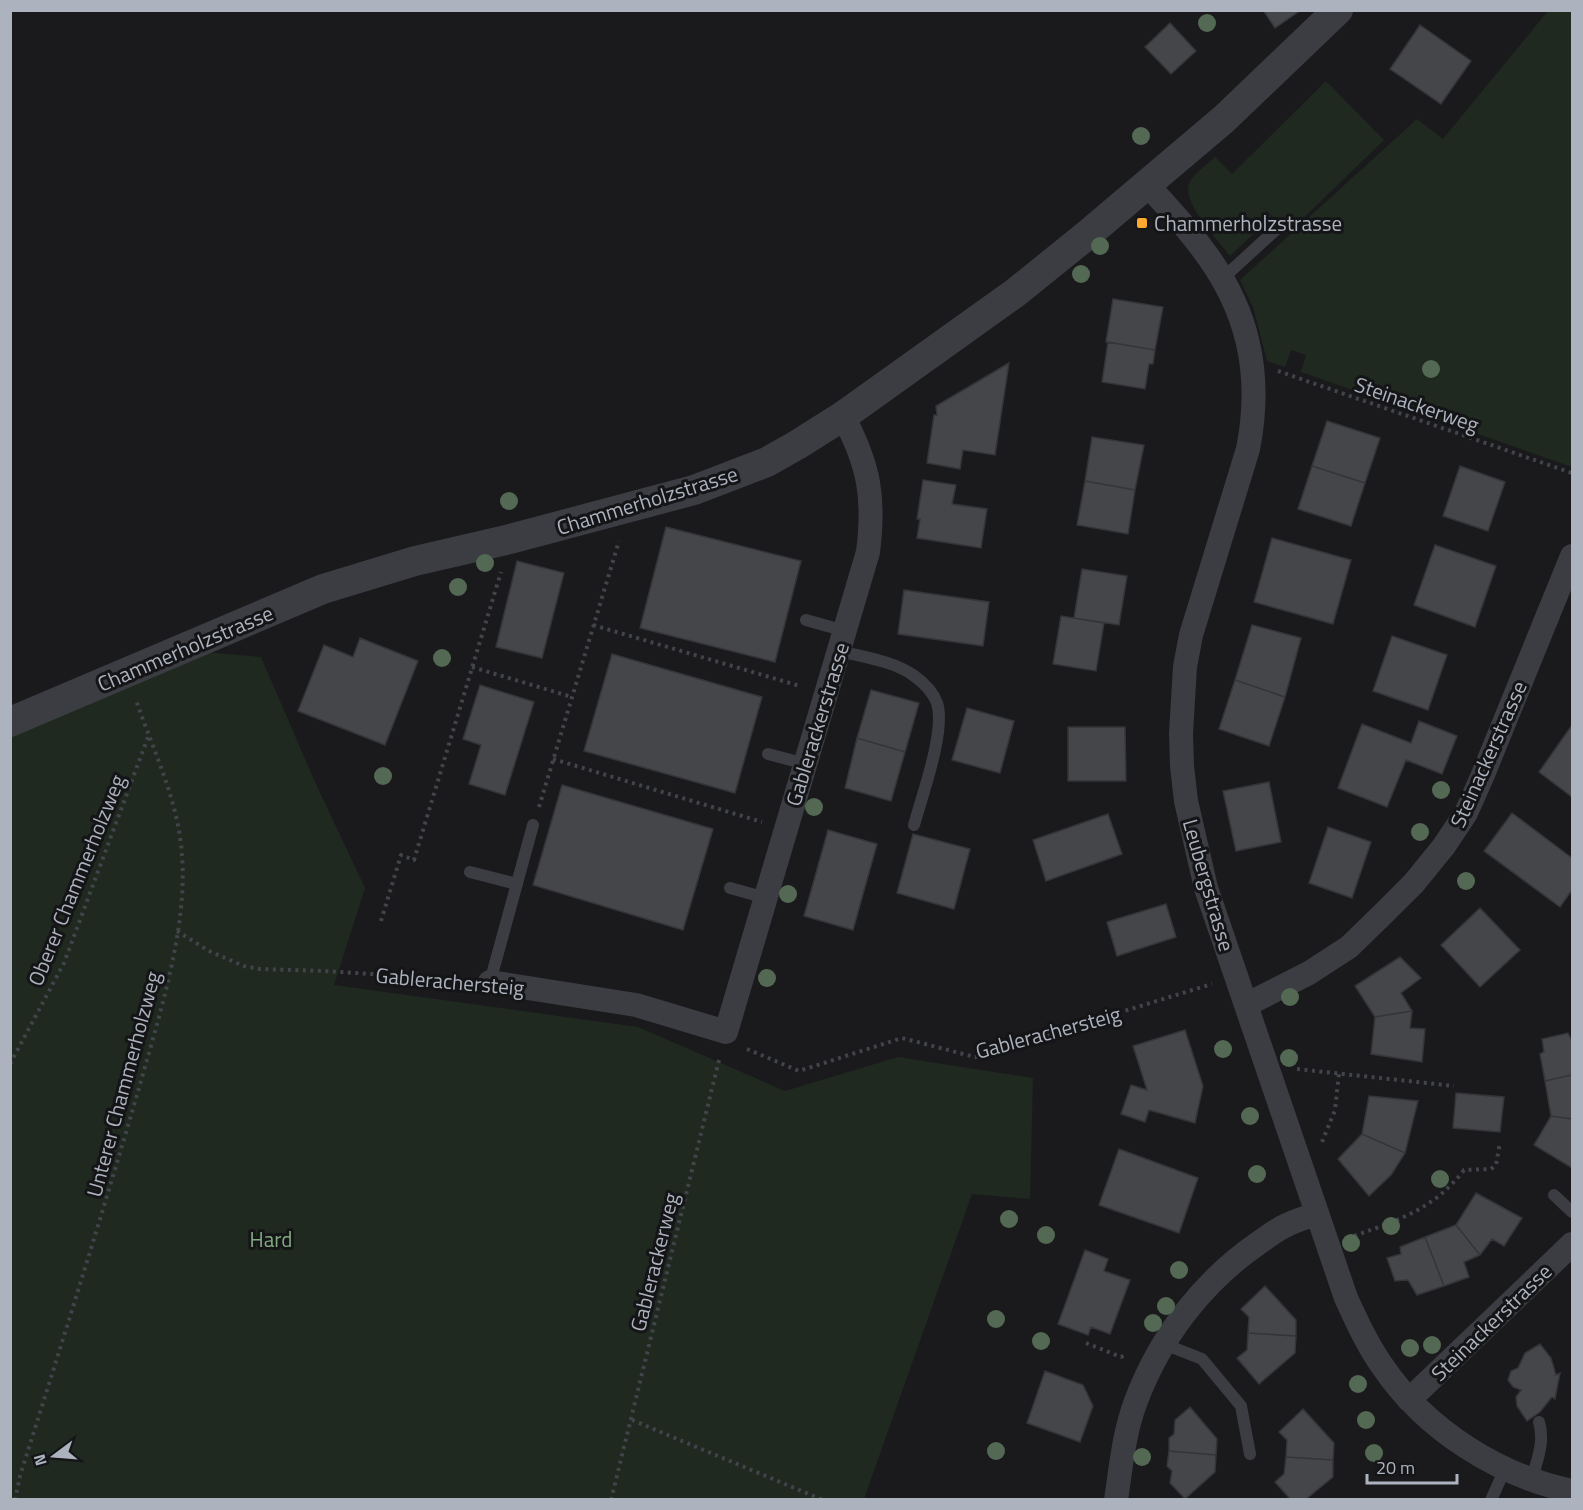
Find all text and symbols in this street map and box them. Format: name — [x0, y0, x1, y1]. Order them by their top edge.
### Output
place label: Chammerholzstrasse — [1154, 207, 1342, 239]
marker: Chammerholzstrasse — [1135, 216, 1149, 230]
street label: Steinackerweg — [1350, 368, 1484, 440]
street label: Chammerholzstrasse — [552, 457, 742, 543]
street label: Chammerholzstrasse — [92, 597, 278, 699]
street label: Gablerackerstrasse — [777, 638, 857, 810]
street label: Steinackerstrasse — [1441, 676, 1535, 832]
street label: Oberer Chammerholzweg — [19, 769, 133, 990]
street label: Leubergstrasse — [1175, 815, 1243, 955]
street label: Gablerachersteig — [374, 959, 526, 1003]
street label: Unterer Chammerholzweg — [77, 967, 169, 1200]
street label: Gablerachersteig — [972, 997, 1124, 1067]
street label: Gablerackerweg — [621, 1189, 687, 1335]
park label: Hard — [250, 1223, 292, 1255]
street label: Steinackerstrasse — [1423, 1256, 1559, 1388]
north arrow — [24, 1426, 84, 1486]
scale bar — [1367, 1447, 1457, 1485]
text: N — [27, 1451, 53, 1469]
text: 20 m — [1376, 1454, 1415, 1481]

